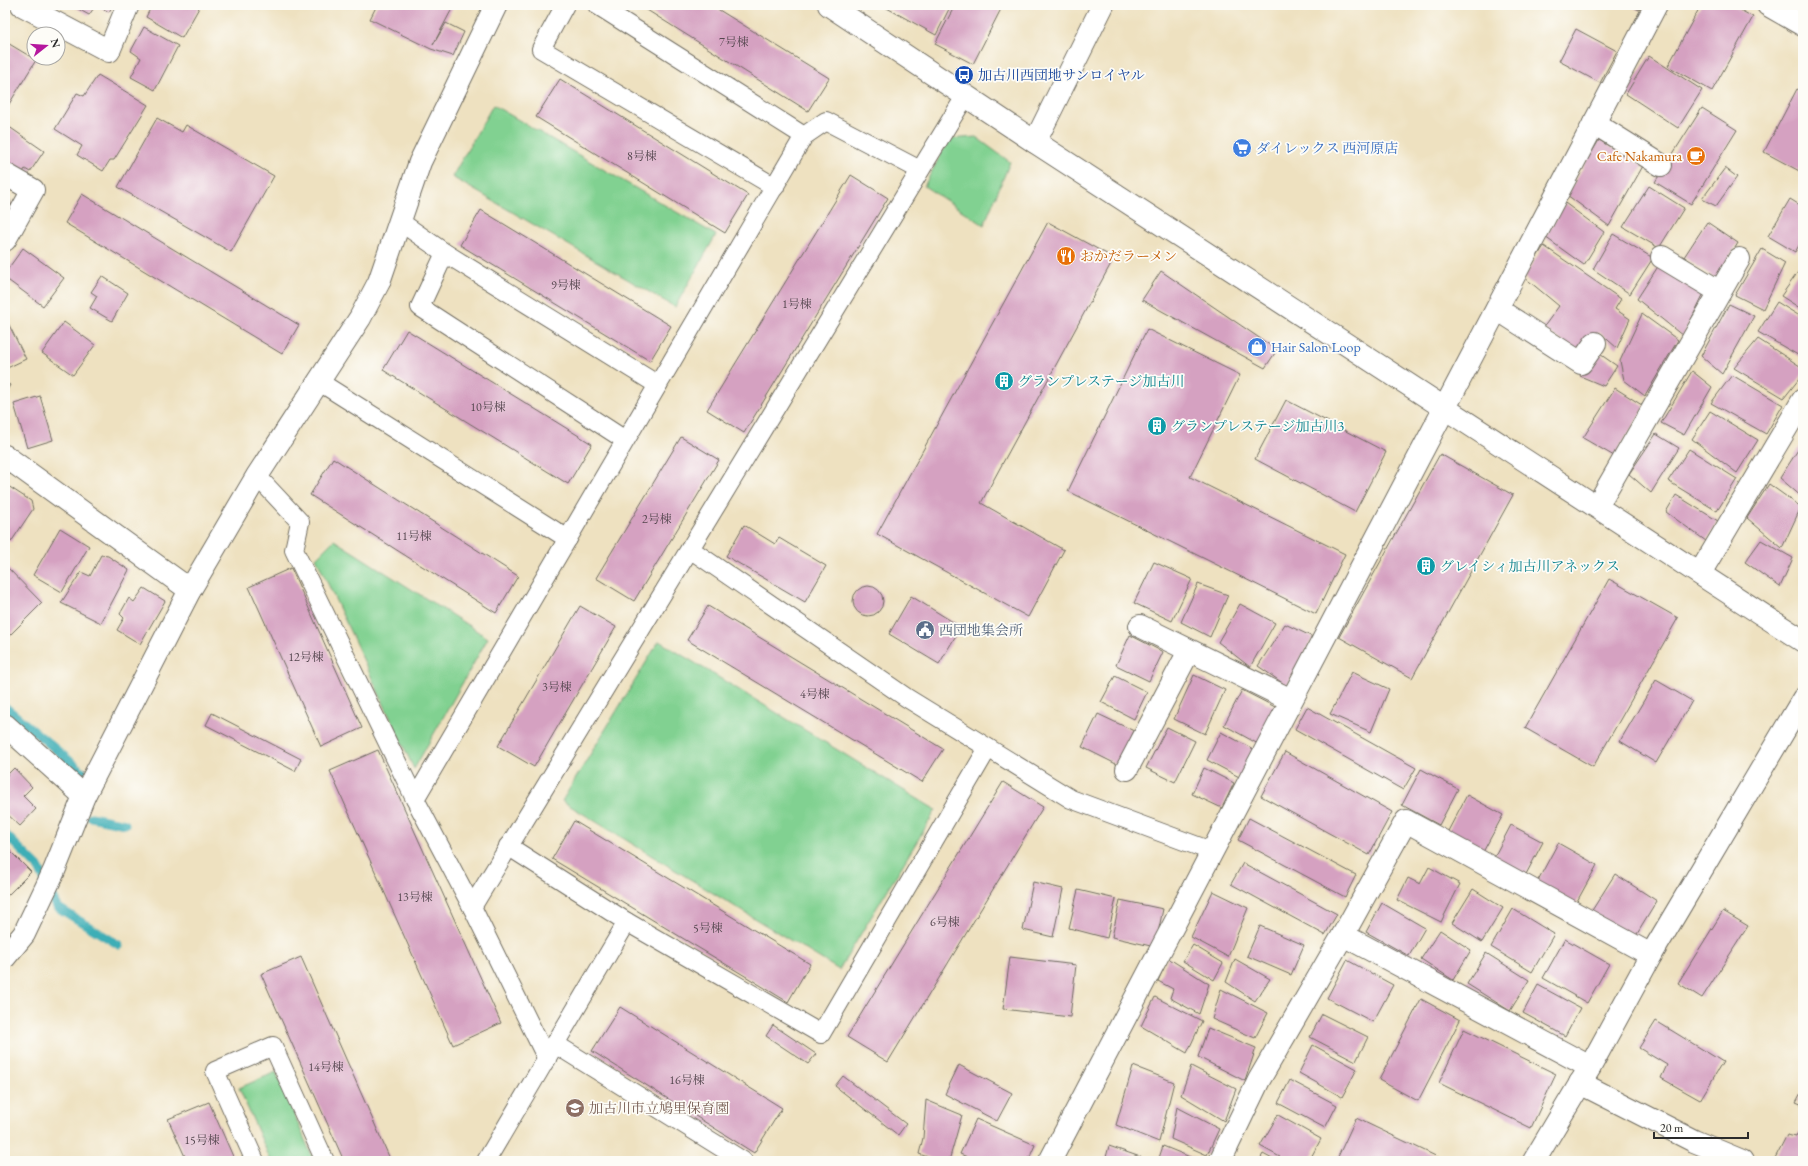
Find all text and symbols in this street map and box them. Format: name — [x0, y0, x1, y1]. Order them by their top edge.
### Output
north arrow — [26, 26, 66, 66]
house number: 7号棟 — [719, 34, 749, 50]
text: N — [48, 37, 64, 49]
bus stop icon: 加古川西団地サンロイヤル — [953, 64, 975, 86]
place label: 加古川西団地サンロイヤル — [978, 66, 1145, 84]
supermarket icon: ダイレックス 西河原店 — [1231, 137, 1253, 159]
place label: ダイレックス 西河原店 — [1256, 139, 1398, 157]
cafe icon: Cafe Nakamura — [1685, 145, 1707, 167]
place label: Cafe Nakamura — [1597, 147, 1682, 165]
house number: 8号棟 — [627, 148, 657, 164]
restaurant icon: おかだラーメン — [1055, 245, 1077, 267]
place label: おかだラーメン — [1080, 247, 1177, 265]
house number: 9号棟 — [551, 277, 581, 293]
house number: 1号棟 — [782, 296, 812, 312]
shop icon: Hair Salon Loop — [1246, 336, 1268, 358]
place label: Hair Salon Loop — [1271, 338, 1361, 356]
building icon: グランプレステージ加古川 — [993, 370, 1015, 392]
place label: グランプレステージ加古川 — [1018, 372, 1184, 390]
house number: 10号棟 — [470, 399, 506, 415]
building icon: グランプレステージ加古川3 — [1146, 415, 1168, 437]
place label: グランプレステージ加古川3 — [1171, 417, 1344, 435]
house number: 2号棟 — [642, 511, 672, 527]
house number: 11号棟 — [396, 528, 432, 544]
building icon: グレイシィ加古川アネックス — [1415, 555, 1437, 577]
place label: グレイシィ加古川アネックス — [1440, 557, 1620, 575]
public building icon: 西団地集会所 — [914, 619, 936, 641]
place label: 西団地集会所 — [939, 621, 1023, 639]
house number: 12号棟 — [288, 649, 324, 665]
house number: 3号棟 — [542, 679, 572, 695]
house number: 4号棟 — [800, 686, 830, 702]
house number: 13号棟 — [397, 889, 433, 905]
house number: 6号棟 — [930, 914, 960, 930]
house number: 5号棟 — [693, 920, 723, 936]
house number: 14号棟 — [308, 1059, 344, 1075]
house number: 16号棟 — [669, 1072, 705, 1088]
school or university icon: 加古川市立鳩里保育園 — [564, 1097, 586, 1119]
place label: 加古川市立鳩里保育園 — [589, 1099, 729, 1117]
scale bar — [1654, 1114, 1748, 1140]
text: 20 m — [1660, 1120, 1684, 1136]
house number: 15号棟 — [184, 1132, 220, 1148]

